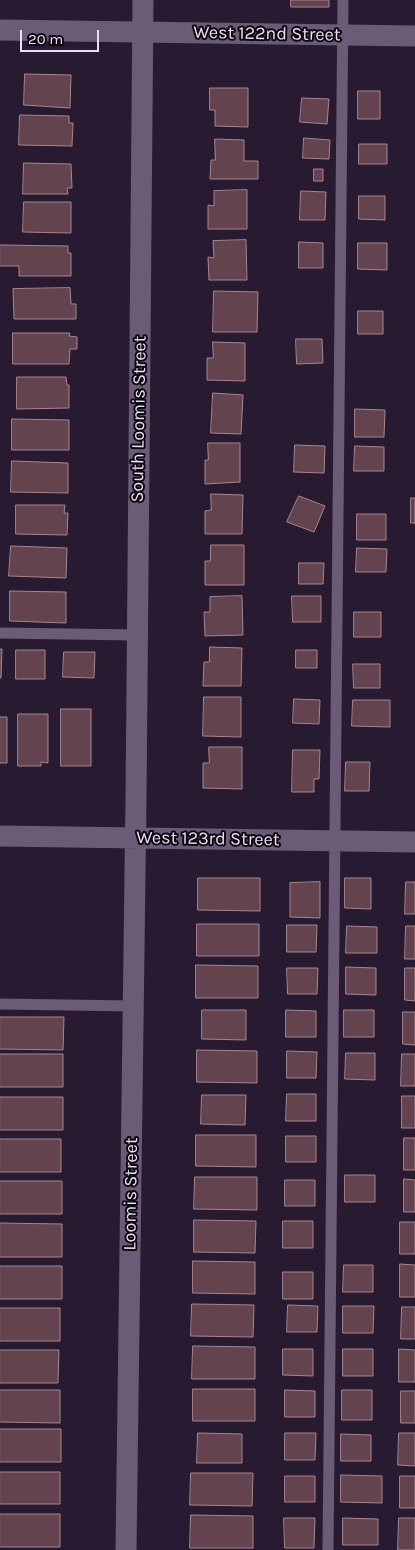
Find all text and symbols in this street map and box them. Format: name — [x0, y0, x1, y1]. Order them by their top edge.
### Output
scale bar — [22, 20, 101, 52]
street label: West 122nd Street — [193, 22, 341, 46]
text: 20 m — [28, 30, 63, 48]
street label: South Loomis Street — [127, 335, 151, 503]
street label: West 123rd Street — [136, 827, 280, 851]
street label: Loomis Street — [119, 1137, 143, 1251]

